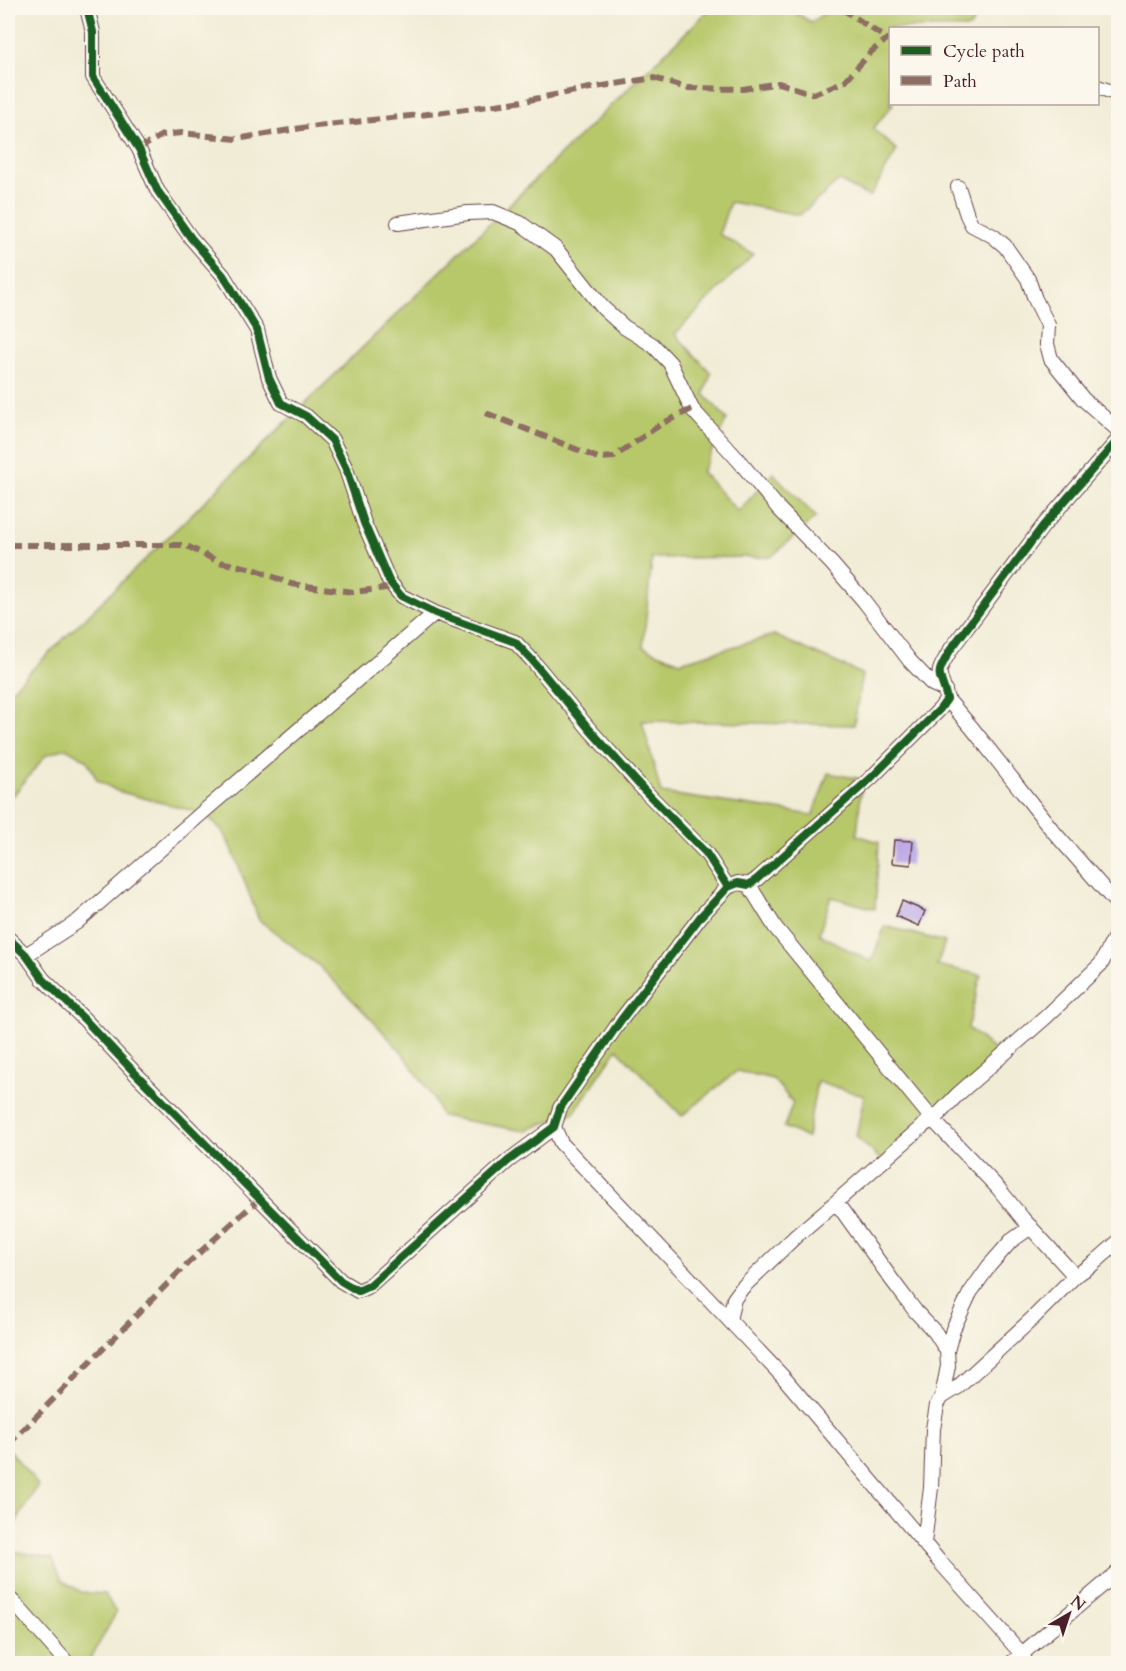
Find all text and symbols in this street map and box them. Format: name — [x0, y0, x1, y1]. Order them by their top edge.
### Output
legend — [889, 27, 1099, 105]
text: Cycle path — [943, 39, 1025, 64]
text: Path — [943, 69, 977, 94]
north arrow — [1039, 1584, 1099, 1644]
text: N — [1065, 1590, 1090, 1616]

